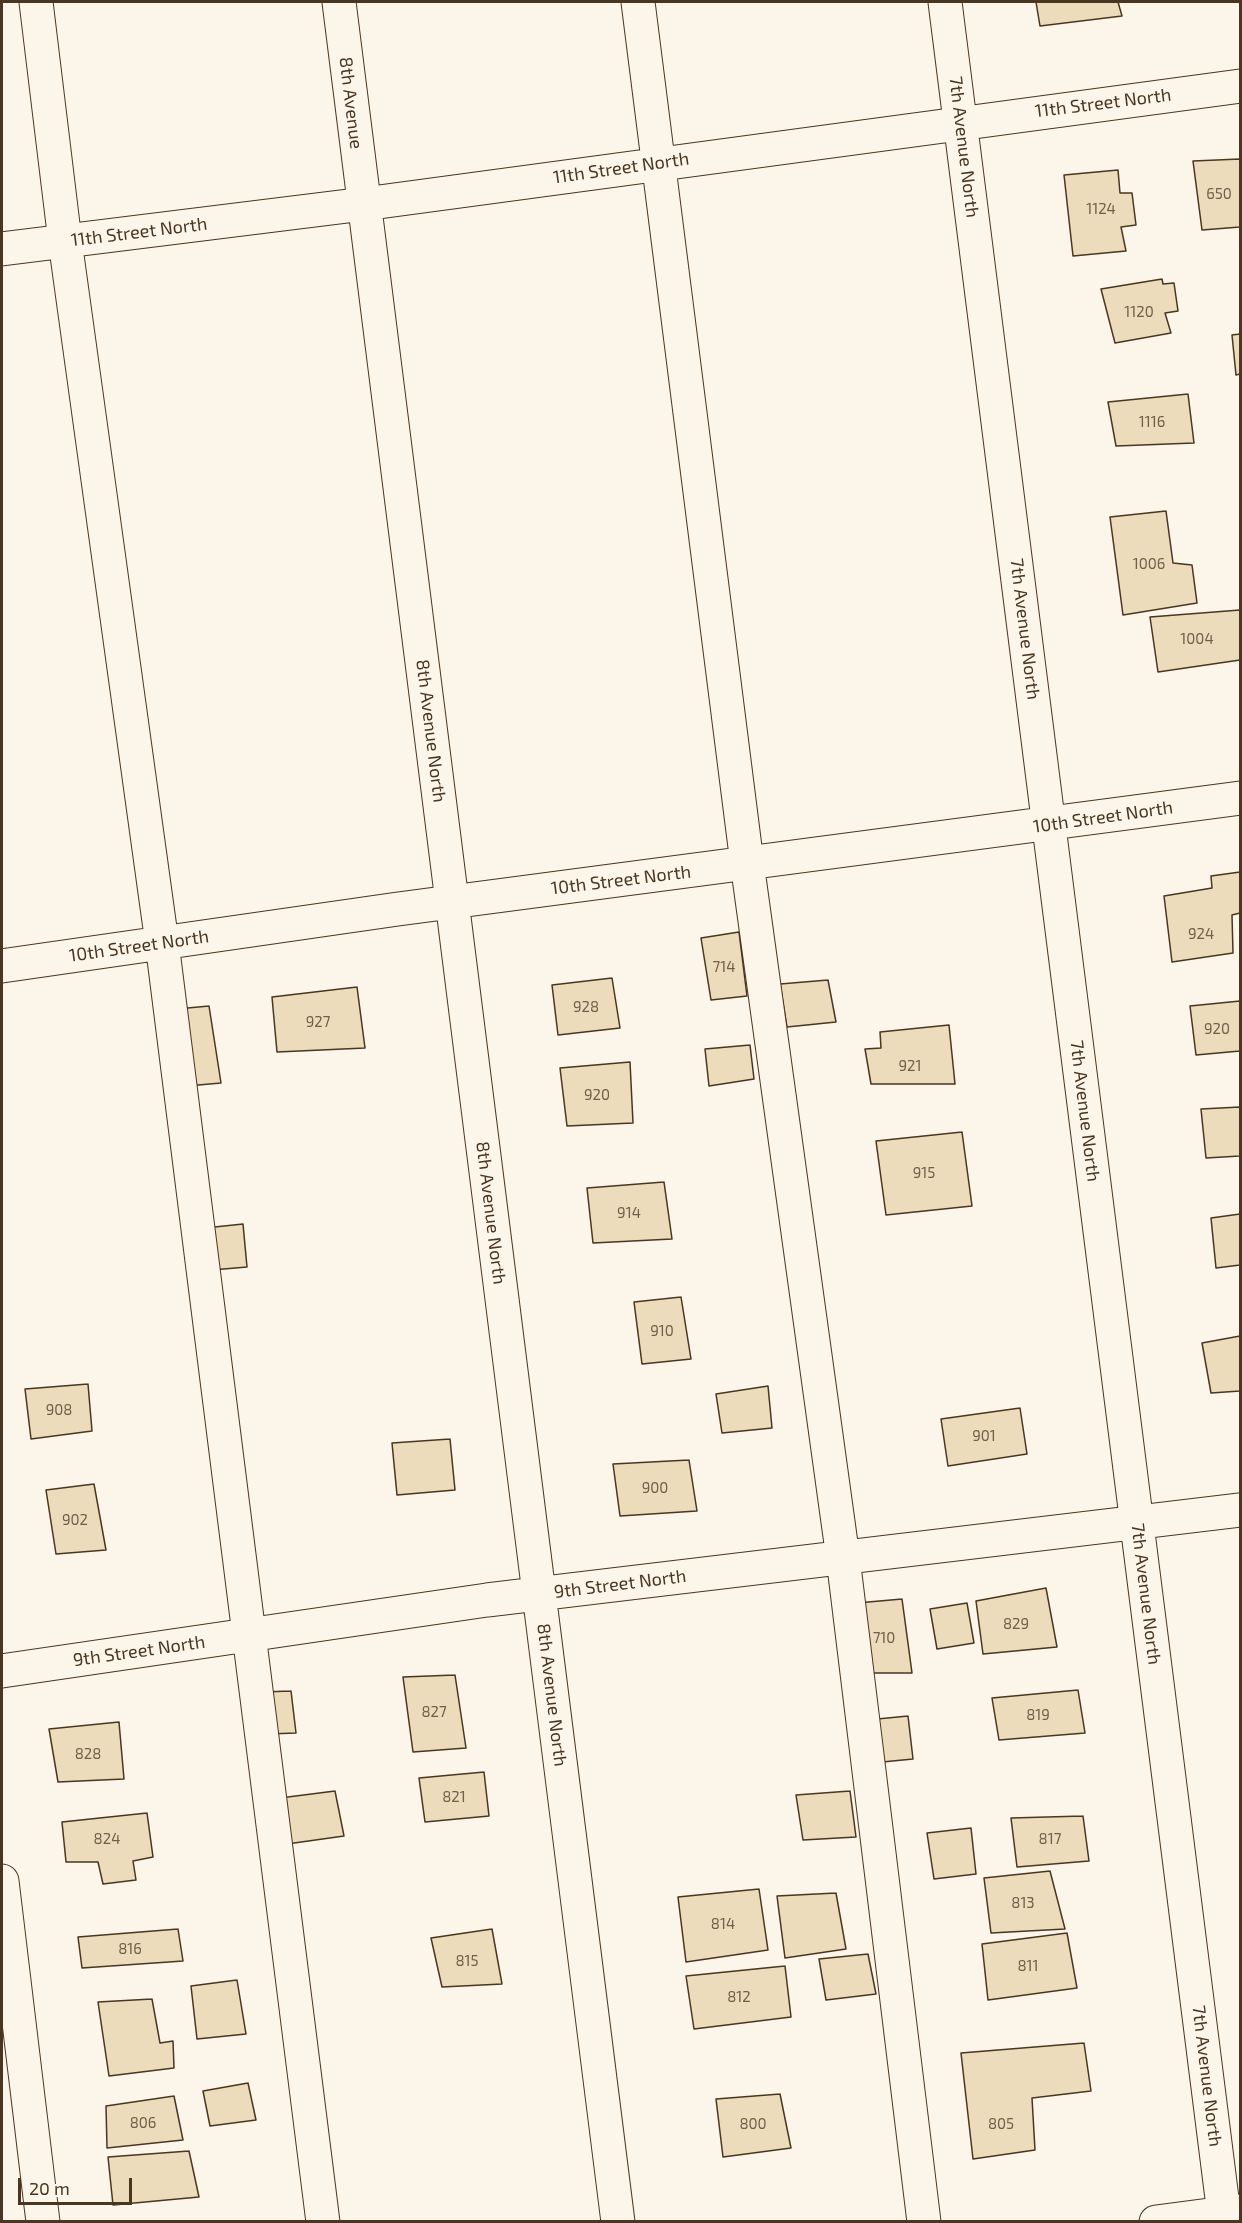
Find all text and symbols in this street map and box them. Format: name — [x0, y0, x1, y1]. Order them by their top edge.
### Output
street label: 8th Avenue — [335, 56, 367, 150]
street label: 7th Avenue North — [945, 75, 983, 219]
street label: 11th Street North — [1034, 84, 1172, 122]
street label: 11th Street North — [552, 148, 690, 188]
house number: 650 — [1206, 185, 1232, 203]
house number: 1124 — [1086, 200, 1116, 218]
street label: 11th Street North — [70, 213, 208, 251]
house number: 1120 — [1124, 303, 1154, 321]
house number: 1116 — [1139, 413, 1165, 431]
house number: 1006 — [1133, 555, 1165, 573]
street label: 7th Avenue North — [1006, 557, 1044, 701]
house number: 1004 — [1180, 630, 1214, 648]
street label: 8th Avenue North — [412, 658, 450, 804]
street label: 10th Street North — [1032, 797, 1174, 837]
street label: 10th Street North — [550, 861, 692, 899]
house number: 924 — [1188, 925, 1214, 943]
street label: 10th Street North — [68, 926, 210, 966]
house number: 714 — [713, 958, 735, 976]
house number: 928 — [573, 998, 599, 1016]
house number: 927 — [306, 1013, 330, 1031]
house number: 920 — [1204, 1020, 1230, 1038]
street label: 7th Avenue North — [1066, 1039, 1104, 1183]
house number: 921 — [899, 1057, 921, 1075]
house number: 920 — [584, 1086, 610, 1104]
street label: 8th Avenue North — [472, 1140, 510, 1286]
house number: 915 — [913, 1164, 935, 1182]
house number: 914 — [617, 1204, 641, 1222]
house number: 910 — [650, 1322, 674, 1340]
house number: 908 — [46, 1401, 72, 1419]
house number: 901 — [972, 1427, 996, 1445]
house number: 900 — [642, 1479, 668, 1497]
house number: 902 — [62, 1511, 88, 1529]
street label: 7th Avenue North — [1127, 1522, 1165, 1666]
street label: 9th Street North — [553, 1565, 687, 1603]
house number: 829 — [1003, 1615, 1029, 1633]
street label: 8th Avenue North — [533, 1622, 571, 1768]
house number: 710 — [873, 1629, 895, 1647]
street label: 9th Street North — [72, 1631, 206, 1671]
house number: 827 — [421, 1703, 447, 1721]
house number: 819 — [1026, 1706, 1050, 1724]
house number: 828 — [75, 1745, 101, 1763]
house number: 821 — [442, 1788, 466, 1806]
house number: 824 — [94, 1830, 120, 1848]
house number: 817 — [1039, 1830, 1061, 1848]
house number: 813 — [1011, 1894, 1035, 1912]
house number: 814 — [711, 1915, 735, 1933]
house number: 816 — [118, 1940, 142, 1958]
house number: 815 — [455, 1952, 479, 1970]
house number: 811 — [1017, 1957, 1039, 1975]
house number: 812 — [727, 1988, 751, 2006]
street label: 7th Avenue North — [1188, 2004, 1226, 2148]
house number: 806 — [130, 2114, 156, 2132]
house number: 800 — [739, 2115, 767, 2133]
house number: 805 — [988, 2115, 1014, 2133]
scale bar — [21, 2166, 135, 2204]
text: 20 m — [29, 2177, 70, 2199]

